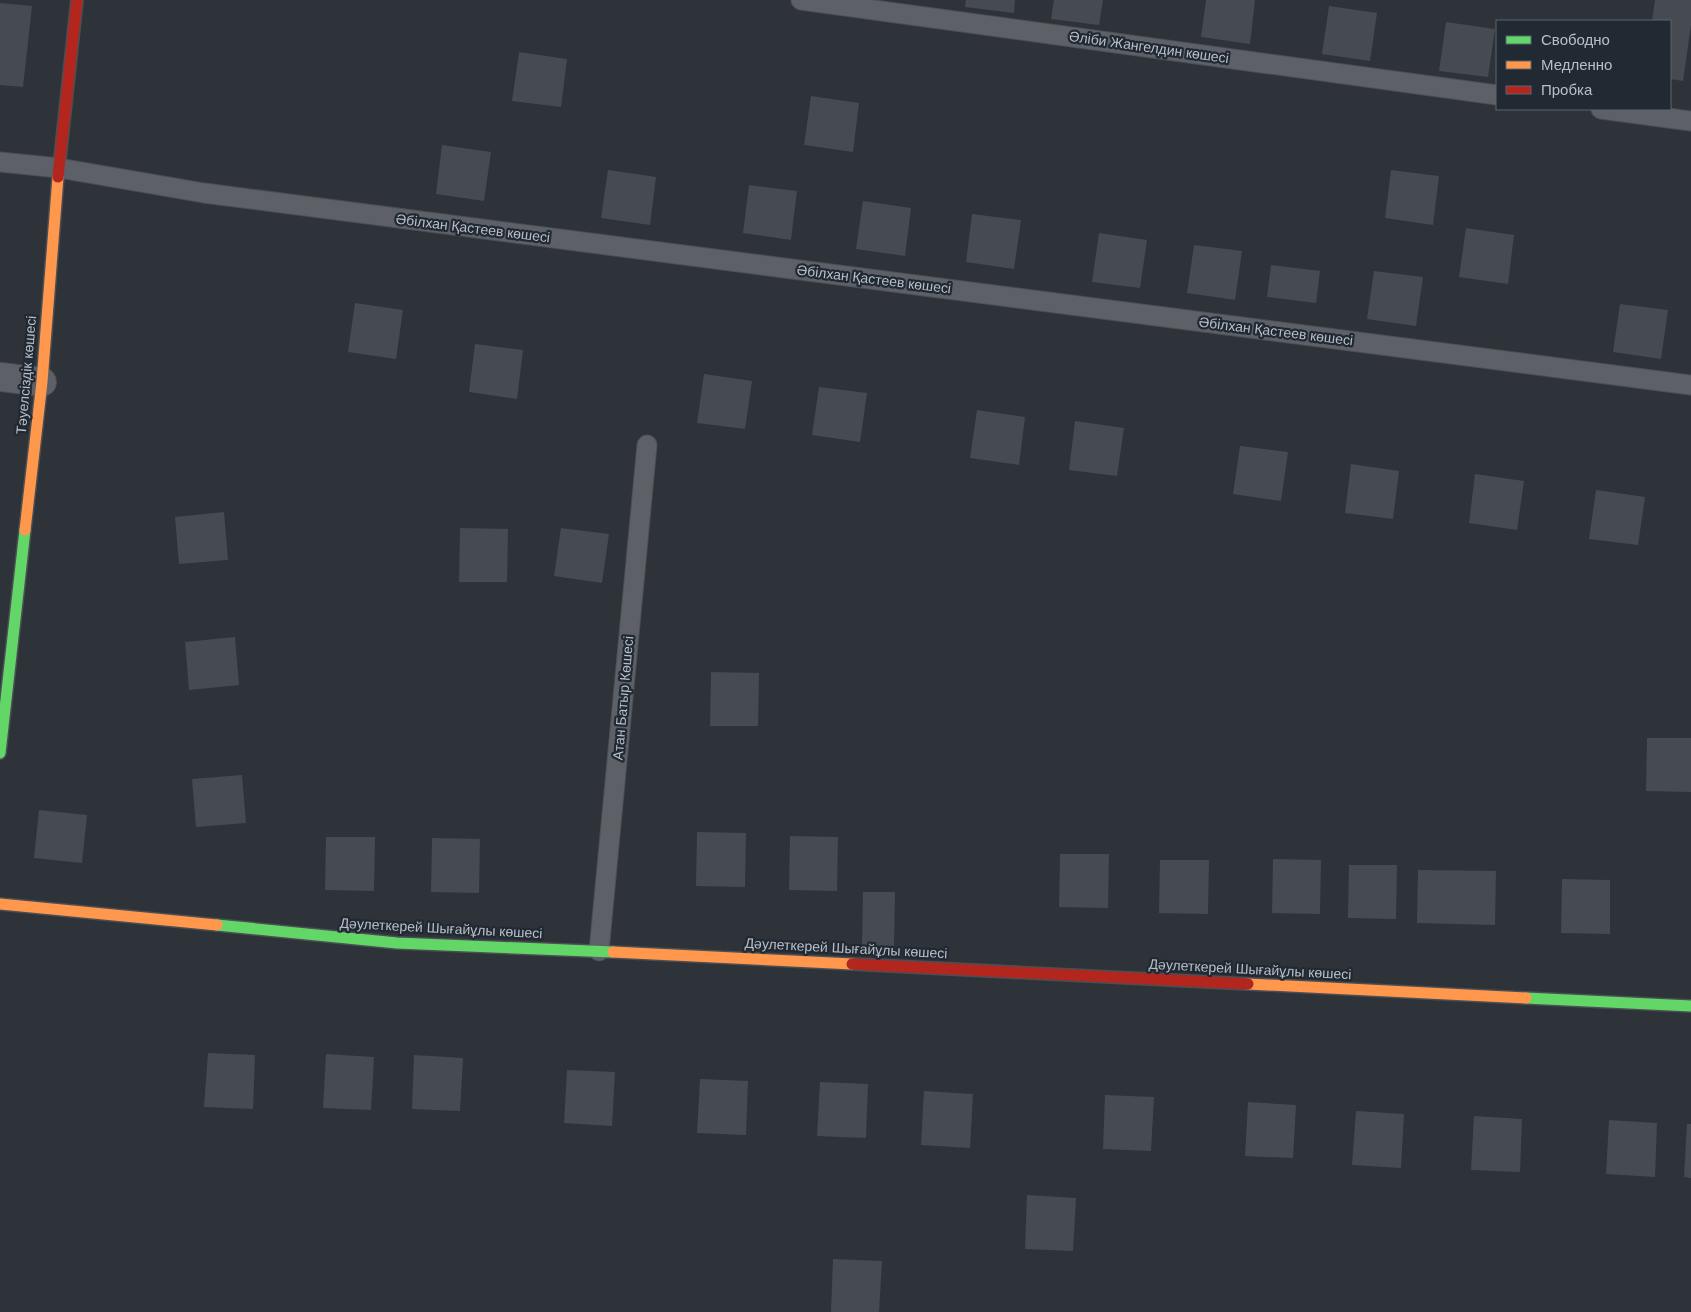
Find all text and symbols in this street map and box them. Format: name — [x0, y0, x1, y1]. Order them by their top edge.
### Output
legend — [1496, 20, 1671, 110]
street label: Әліби Жангелдин көшесі — [1068, 28, 1230, 66]
text: Свободно — [1541, 31, 1610, 48]
text: Медленно — [1541, 56, 1612, 73]
text: Пробка — [1541, 81, 1593, 98]
street label: Әбілхан Қастеев көшесі — [395, 211, 551, 245]
street label: Әбілхан Қастеев көшесі — [796, 262, 952, 296]
street label: Әбілхан Қастеев көшесі — [1198, 314, 1354, 348]
street label: Тәуелсіздік көшесі — [13, 315, 39, 435]
street label: Атан Батыр Көшесі — [610, 635, 636, 761]
street label: Дәулеткерей Шығайұлы көшесі — [339, 915, 543, 941]
street label: Дәулеткерей Шығайұлы көшесі — [744, 935, 948, 961]
street label: Дәулеткерей Шығайұлы көшесі — [1148, 956, 1352, 982]

